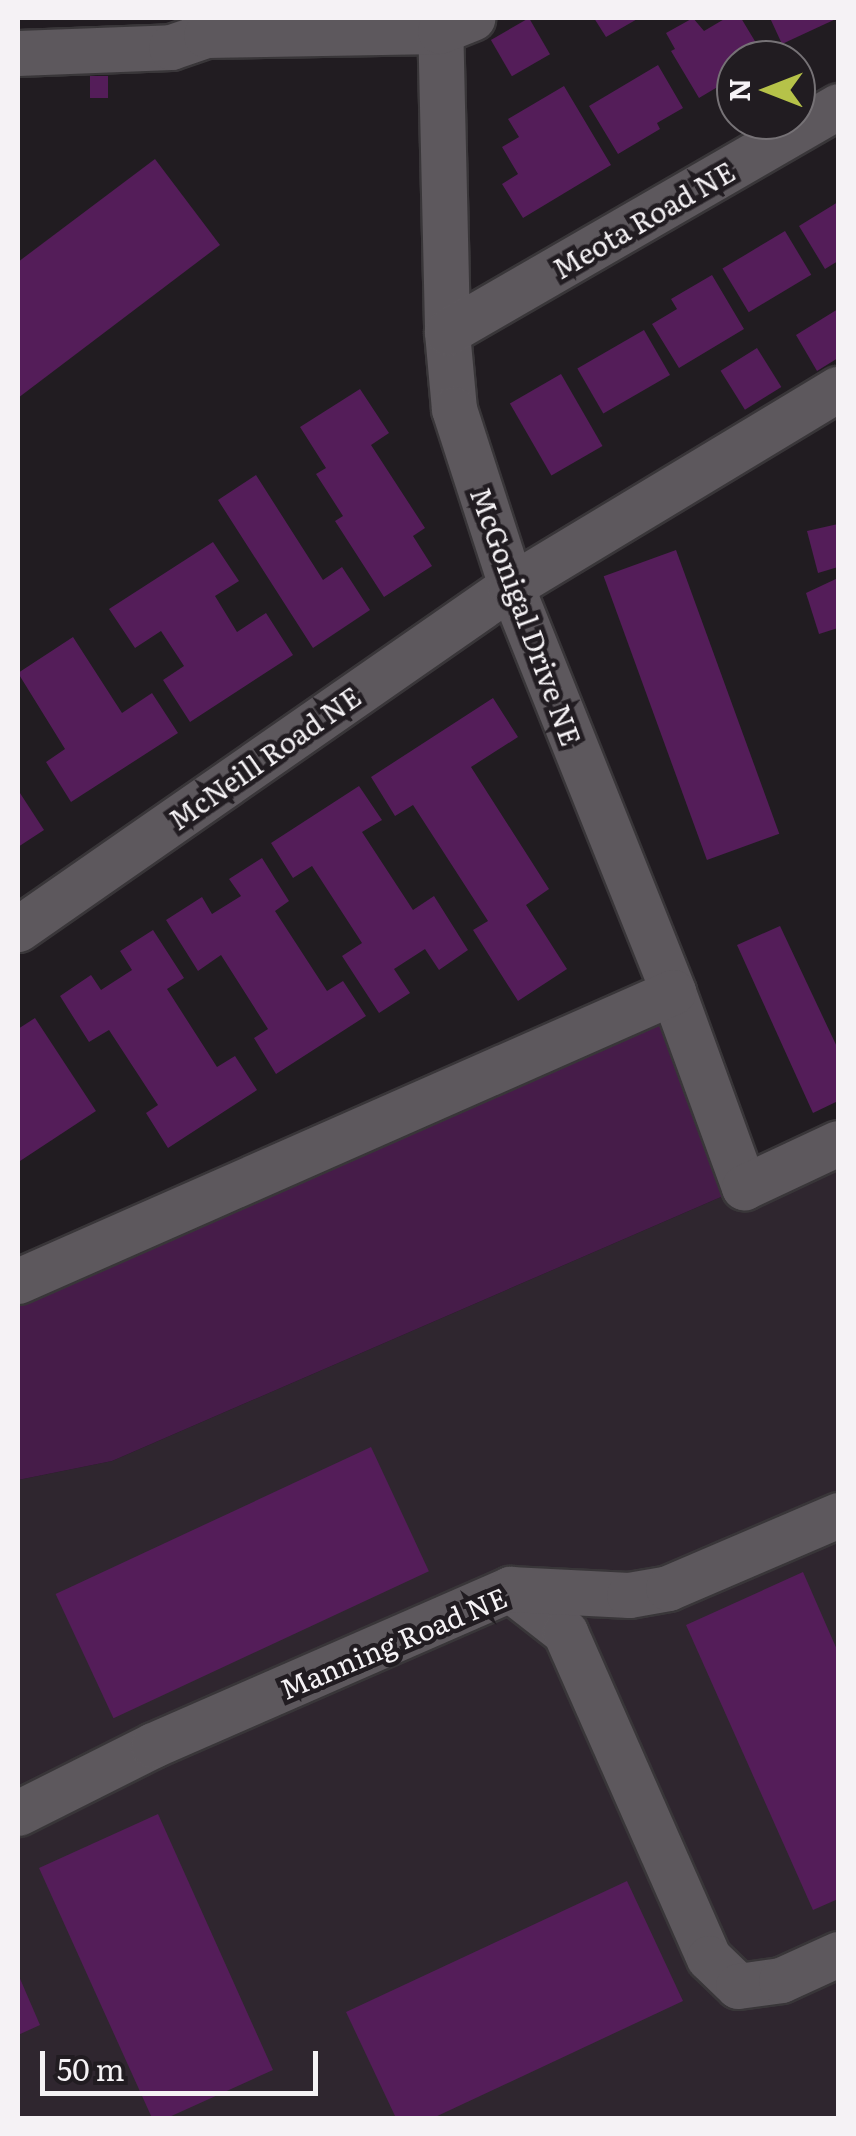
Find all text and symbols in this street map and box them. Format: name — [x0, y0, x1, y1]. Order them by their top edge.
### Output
north arrow — [716, 40, 816, 140]
text: N — [717, 78, 759, 102]
street label: Meota Road NE — [546, 153, 740, 285]
street label: McGonigal Drive NE — [465, 482, 589, 750]
street label: McNeill Road NE — [162, 678, 366, 836]
street label: Manning Road NE — [275, 1579, 511, 1705]
scale bar — [45, 2031, 322, 2093]
text: 50 m — [57, 2046, 125, 2090]

